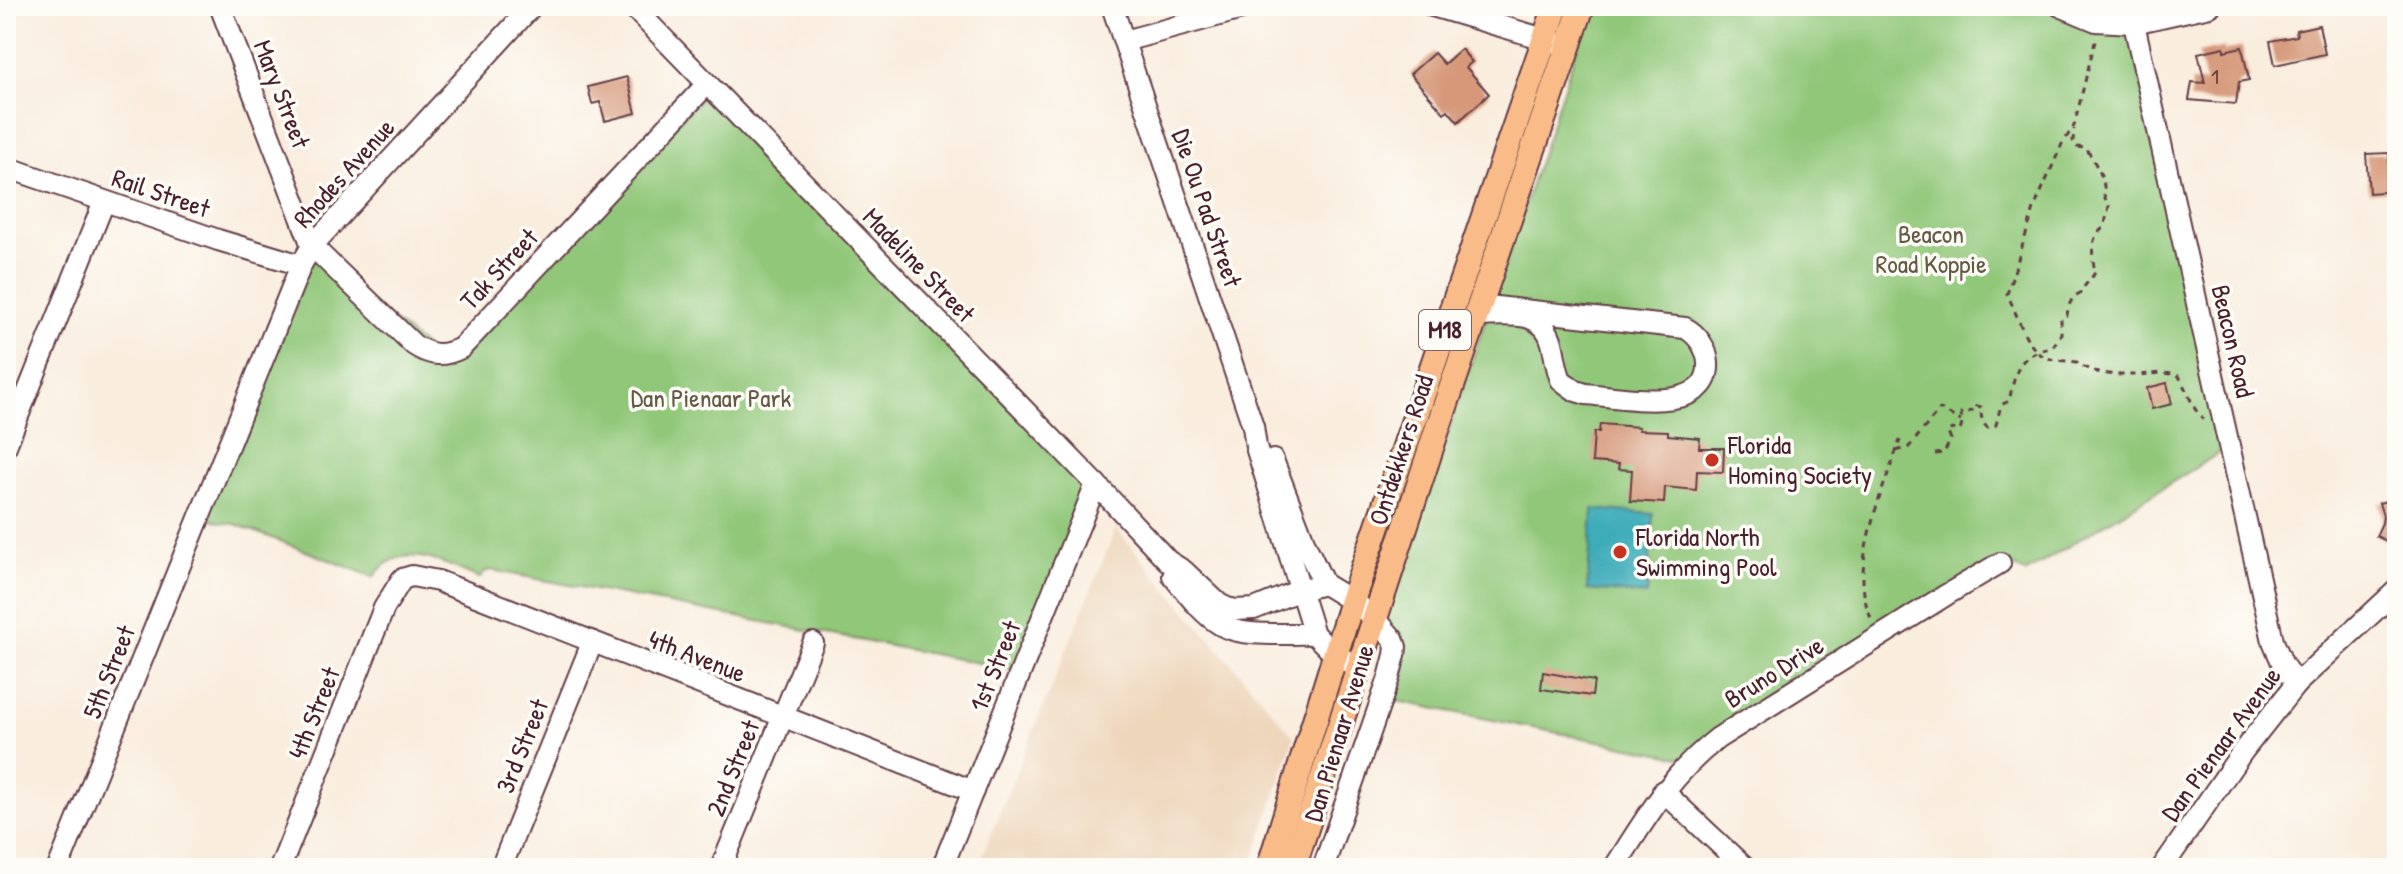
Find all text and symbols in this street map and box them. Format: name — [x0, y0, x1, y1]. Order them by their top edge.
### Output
street label: Mary Street — [246, 35, 319, 154]
house number: 1 — [2211, 61, 2219, 91]
street label: Rhodes Avenue — [285, 111, 402, 235]
street label: Die Ou Pad Street — [1164, 124, 1251, 292]
street label: Rail Street — [108, 159, 216, 226]
street label: Madeline Street — [856, 199, 984, 331]
park label: Beacon Road Koppie — [1875, 216, 1987, 281]
street label: Tak Street — [452, 220, 546, 317]
street label: Beacon Road — [2204, 281, 2263, 401]
road number: M18 — [1419, 310, 1471, 350]
street label: Ontdekkers Road — [1360, 370, 1441, 530]
park label: Dan Pienaar Park — [631, 380, 791, 415]
place label: Florida Homing Society — [1727, 427, 1872, 492]
marker: Florida Homing Society — [1703, 451, 1721, 469]
place label: Florida North Swimming Pool — [1635, 519, 1777, 584]
marker: Florida North Swimming Pool — [1611, 543, 1629, 561]
street label: 1st Street — [961, 614, 1029, 716]
street label: 5th Street — [74, 619, 143, 724]
street label: 4th Avenue — [644, 621, 751, 690]
street label: Bruno Drive — [1718, 627, 1830, 716]
street label: Dan Pienaar Avenue — [1295, 640, 1382, 825]
street label: Dan Pienaar Avenue — [2153, 659, 2289, 828]
street label: 4th Street — [279, 661, 348, 764]
street label: 3rd Street — [487, 693, 557, 798]
street label: 2nd Street — [697, 714, 768, 821]

